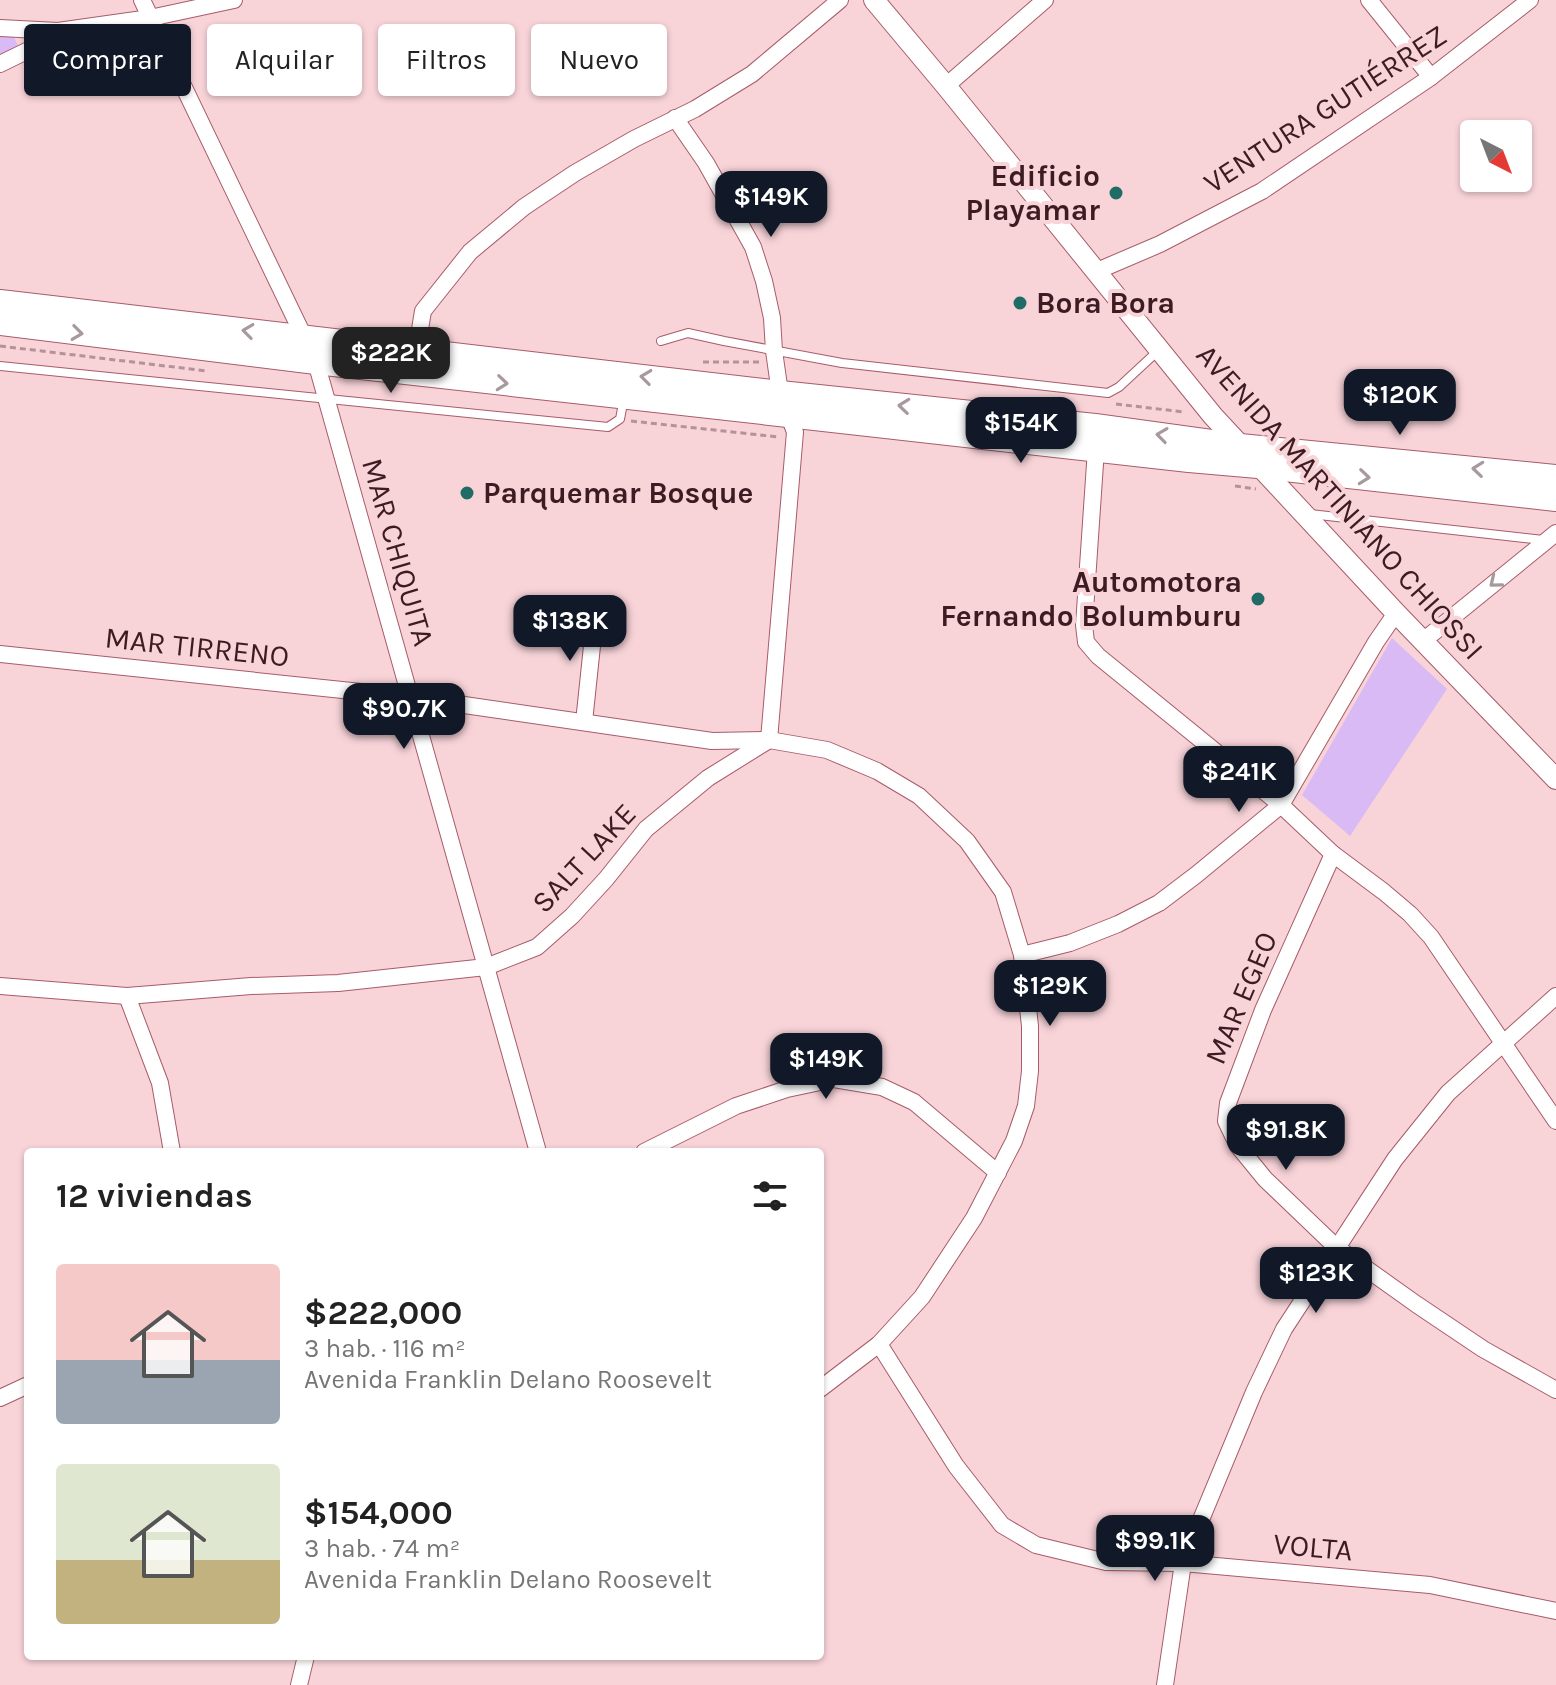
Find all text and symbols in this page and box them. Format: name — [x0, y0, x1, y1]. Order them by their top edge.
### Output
street label: VENTURA GUTIÉRREZ — [1197, 17, 1453, 201]
chip: Comprar — [24, 24, 191, 96]
chip: Alquilar — [207, 24, 362, 96]
chip: Filtros — [378, 24, 515, 96]
chip: Nuevo — [531, 24, 667, 96]
north arrow — [1460, 120, 1532, 192]
map controls — [1460, 120, 1532, 192]
place label: Edificio Playamar — [965, 158, 1100, 228]
pin: $149K — [715, 171, 827, 239]
text: $149K — [733, 181, 809, 212]
marker: Edificio Playamar — [1107, 184, 1125, 202]
place label: Bora Bora — [1036, 285, 1175, 321]
marker: Bora Bora — [1011, 294, 1029, 312]
one-way arrow — [241, 323, 254, 340]
one-way arrow — [71, 324, 84, 341]
pin: $222K — [335, 327, 447, 395]
text: $222K — [350, 337, 432, 368]
street label: AVENIDA MARTINIANO CHIOSSI — [1189, 337, 1491, 667]
one-way arrow — [639, 369, 652, 386]
pin: $120K — [1344, 369, 1456, 437]
one-way arrow — [495, 374, 509, 391]
text: $120K — [1362, 379, 1438, 410]
one-way arrow — [897, 397, 910, 414]
pin: $154K — [965, 397, 1077, 465]
text: $154K — [984, 407, 1058, 438]
one-way arrow — [1156, 427, 1169, 444]
street label: MAR CHIQUITA — [354, 454, 442, 650]
one-way arrow — [1471, 460, 1484, 477]
one-way arrow — [1358, 469, 1371, 486]
place label: Parquemar Bosque — [483, 475, 753, 511]
marker: Parquemar Bosque — [458, 484, 476, 502]
place label: Automotora Fernando Bolumburu — [940, 564, 1242, 634]
one-way arrow — [1490, 572, 1504, 587]
marker: Automotora Fernando Bolumburu — [1249, 590, 1267, 608]
pin: $138K — [514, 595, 626, 663]
text: $138K — [531, 605, 609, 636]
street label: MAR TIRRENO — [103, 619, 291, 675]
pin: $90.7K — [339, 683, 469, 751]
text: $90.7K — [361, 693, 447, 724]
pin: $241K — [1183, 746, 1295, 814]
text: $241K — [1201, 756, 1277, 787]
street label: SALT LAKE — [524, 796, 644, 920]
street label: MAR EGEO — [1197, 926, 1285, 1070]
pin: $129K — [994, 960, 1106, 1028]
text: $129K — [1012, 970, 1088, 1001]
pin: $149K — [770, 1033, 882, 1101]
text: $149K — [788, 1043, 864, 1074]
pin: $91.8K — [1221, 1104, 1351, 1172]
text: $91.8K — [1245, 1114, 1327, 1145]
icon: filters — [748, 1174, 792, 1218]
text: 12 viviendas — [56, 1176, 253, 1216]
pin: $123K — [1260, 1247, 1372, 1315]
text: $123K — [1278, 1257, 1354, 1288]
text: $222,000 — [304, 1293, 462, 1333]
icon: home — [120, 1296, 216, 1392]
text: 3 hab. · 116 m² — [304, 1333, 466, 1364]
text: Avenida Franklin Delano Roosevelt — [304, 1364, 712, 1395]
text: $154,000 — [304, 1493, 453, 1533]
icon: home — [120, 1496, 216, 1592]
pin: $99.1K — [1090, 1515, 1220, 1583]
text: $99.1K — [1114, 1525, 1196, 1556]
street label: VOLTA — [1272, 1526, 1354, 1568]
text: 3 hab. · 74 m² — [304, 1533, 460, 1564]
text: Avenida Franklin Delano Roosevelt — [304, 1564, 712, 1595]

